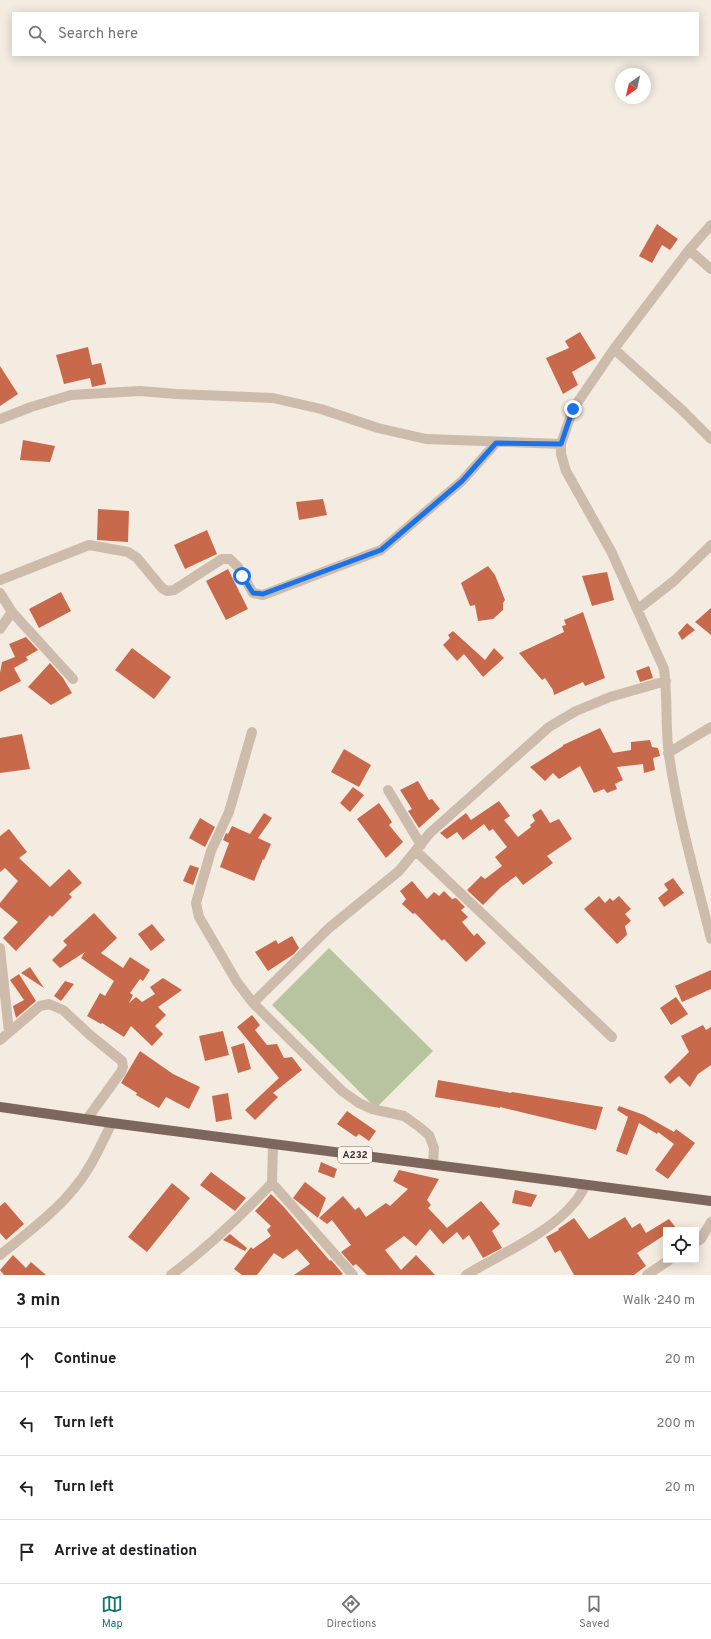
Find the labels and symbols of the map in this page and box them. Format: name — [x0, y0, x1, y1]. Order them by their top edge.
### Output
north arrow — [615, 68, 651, 104]
route end — [564, 400, 582, 418]
route start — [233, 567, 251, 585]
road number: A232 — [338, 1147, 372, 1163]

